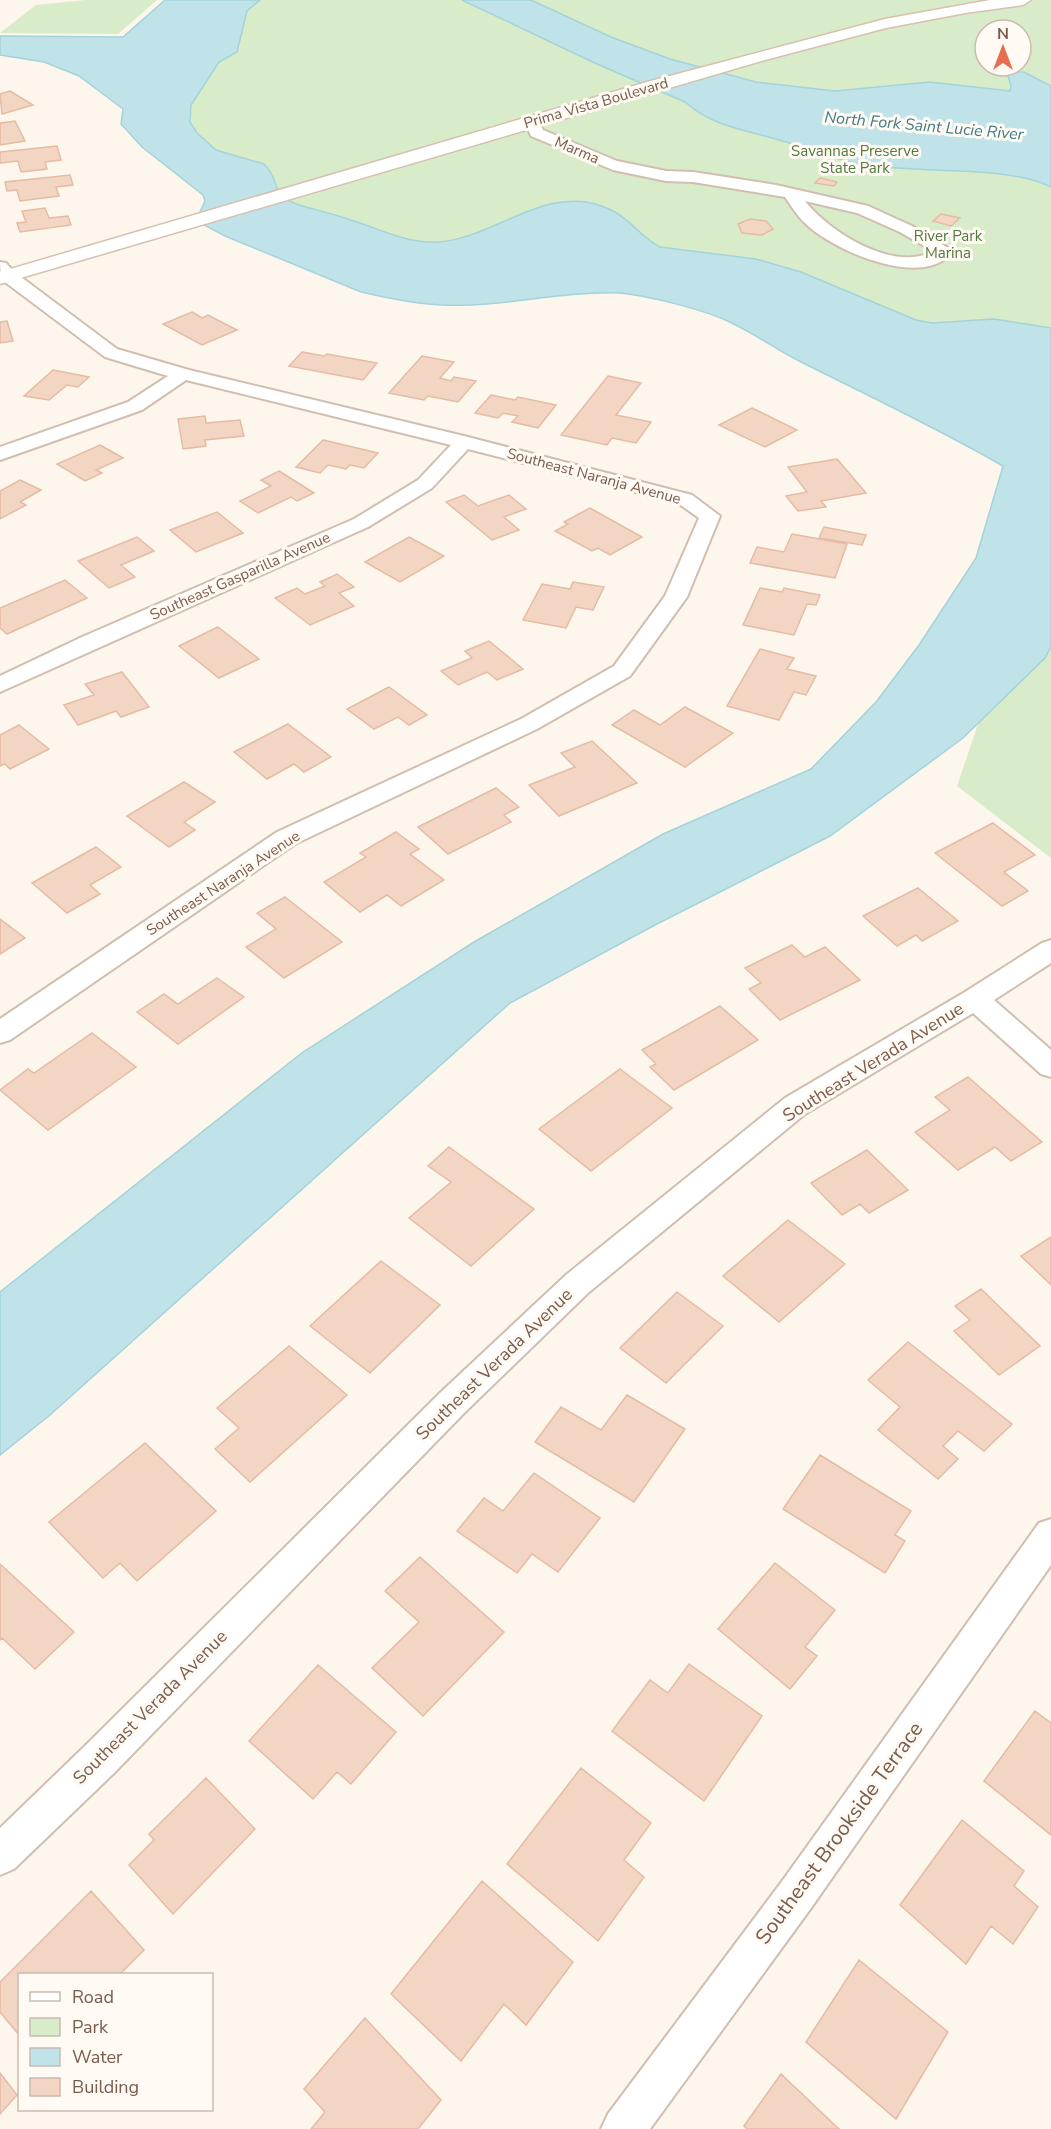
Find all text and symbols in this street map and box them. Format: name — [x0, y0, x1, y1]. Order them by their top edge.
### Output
north arrow — [973, 18, 1033, 78]
text: N — [997, 23, 1009, 45]
street label: Prima Vista Boulevard — [521, 73, 671, 133]
water label: North Fork Saint Lucie River — [823, 106, 1026, 146]
street label: Marma — [551, 132, 603, 168]
park label: Savannas Preserve State Park — [791, 141, 919, 178]
park label: River Park Marina — [914, 226, 983, 263]
street label: Southeast Naranja Avenue — [505, 443, 683, 509]
street label: Southeast Gasparilla Avenue — [147, 527, 333, 625]
street label: Southeast Naranja Avenue — [142, 826, 304, 940]
street label: Southeast Verada Avenue — [778, 996, 968, 1128]
street label: Southeast Verada Avenue — [410, 1283, 578, 1445]
street label: Southeast Verada Avenue — [68, 1625, 232, 1789]
street label: Southeast Brookside Terrace — [749, 1716, 929, 1950]
legend — [18, 1973, 213, 2111]
text: Road — [72, 1985, 114, 2009]
text: Park — [72, 2015, 109, 2039]
text: Water — [72, 2045, 123, 2069]
text: Building — [72, 2075, 139, 2099]

